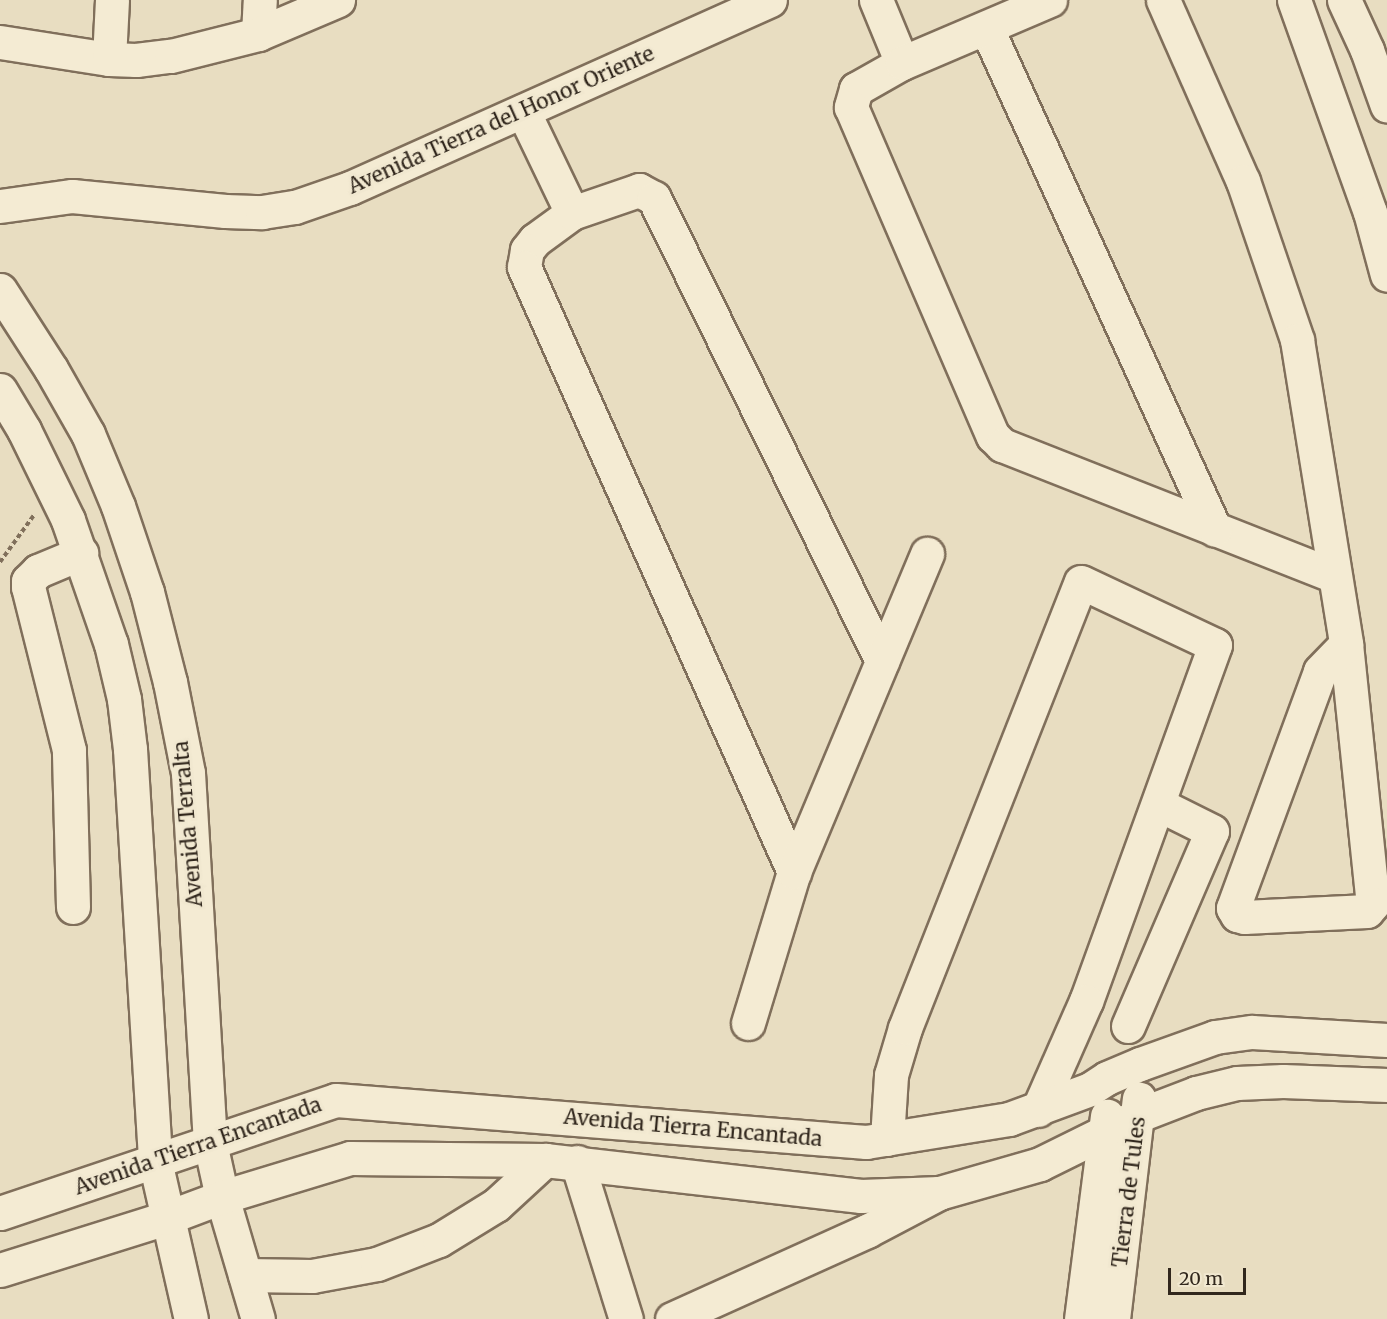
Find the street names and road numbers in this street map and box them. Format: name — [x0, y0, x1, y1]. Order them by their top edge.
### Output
street label: Avenida Tierra del Honor Oriente — [344, 41, 658, 199]
street label: Avenida Terralta — [168, 740, 208, 908]
street label: Avenida Tierra Encantada — [71, 1092, 325, 1200]
street label: Avenida Tierra Encantada — [563, 1104, 823, 1152]
street label: Tierra de Tules — [1107, 1115, 1151, 1269]

